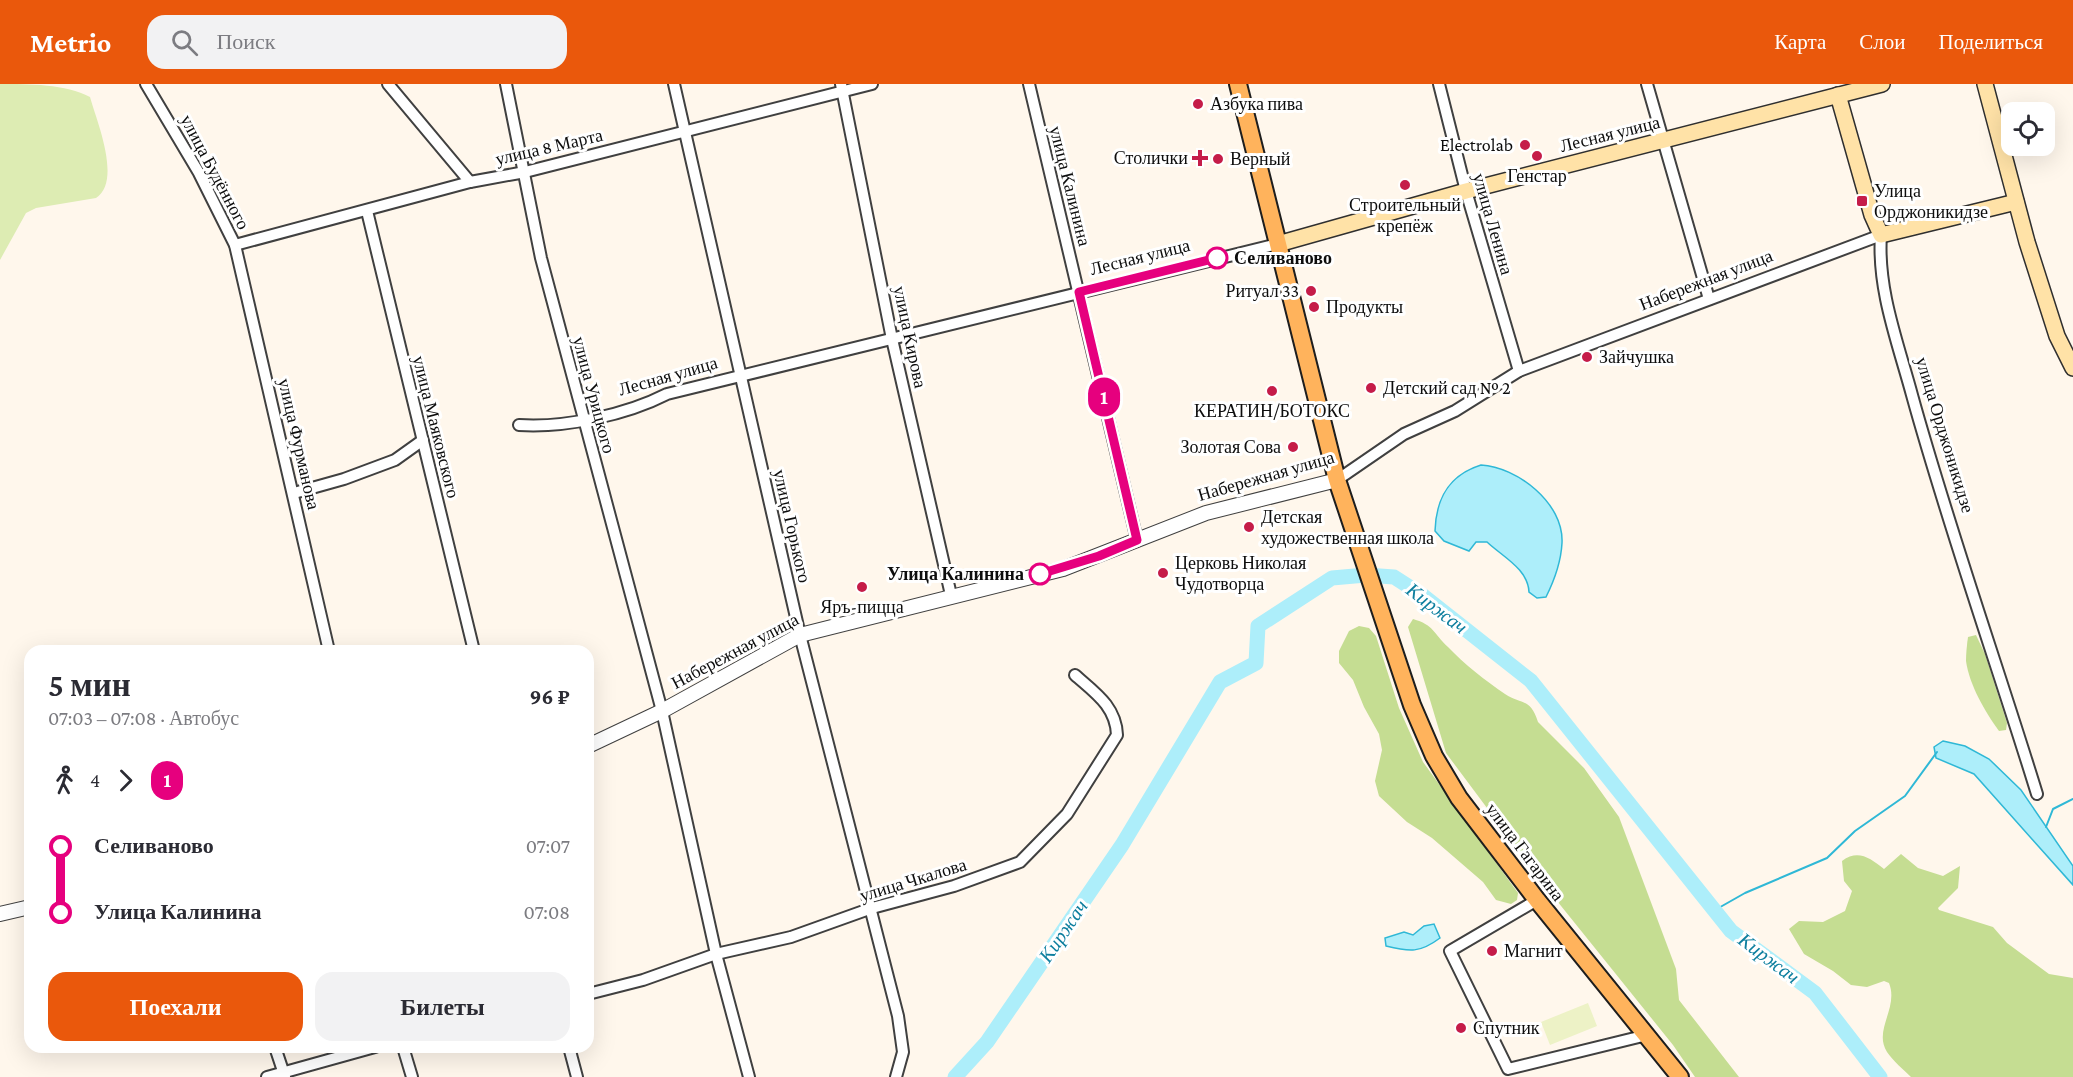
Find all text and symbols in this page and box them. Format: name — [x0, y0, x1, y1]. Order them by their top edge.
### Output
search box — [147, 15, 567, 69]
icon: search — [168, 26, 201, 59]
text: Metrio — [30, 27, 111, 58]
text: Поиск — [216, 29, 276, 54]
text: Карта — [1774, 30, 1826, 54]
text: Слои — [1859, 30, 1905, 54]
text: Поделиться — [1938, 30, 2043, 54]
place label: Азбука пива — [1210, 94, 1303, 114]
marker: Азбука пива — [1191, 97, 1205, 111]
map controls — [2001, 102, 2055, 156]
button: locate — [2001, 102, 2055, 156]
street label: улица Будённого — [176, 111, 254, 233]
street label: Лесная улица — [1558, 112, 1662, 156]
street label: улица Калинина — [1045, 124, 1095, 248]
street label: улица 8 Марта — [493, 125, 605, 169]
place label: Electrolab — [1440, 135, 1513, 155]
marker: Electrolab — [1518, 138, 1532, 152]
place label: Столички — [1114, 148, 1188, 168]
place label: Верный — [1230, 149, 1291, 169]
marker: Генстар — [1530, 149, 1544, 163]
marker: Столички — [1193, 151, 1207, 165]
marker: Верный — [1211, 152, 1225, 166]
place label: Генстар — [1507, 166, 1567, 186]
street label: улица Ленина — [1469, 171, 1517, 277]
marker: Строительный крепёж — [1398, 178, 1412, 192]
place label: Улица Орджоникидзе — [1874, 181, 1988, 222]
marker: Улица Орджоникидзе — [1855, 194, 1869, 208]
place label: Строительный крепёж — [1349, 195, 1461, 236]
street label: Лесная улица — [1088, 235, 1192, 279]
street label: Набережная улица — [1637, 245, 1775, 315]
marker: Селиваново — [1206, 247, 1228, 269]
place label: Селиваново — [1234, 248, 1332, 268]
place label: Ритуал 33 — [1225, 281, 1299, 301]
street label: улица Кирова — [889, 284, 931, 390]
marker: Ритуал 33 — [1304, 284, 1318, 298]
place label: Продукты — [1326, 297, 1403, 317]
marker: Продукты — [1307, 300, 1321, 314]
street label: улица Урицкого — [569, 334, 619, 456]
place label: Зайчушка — [1599, 347, 1674, 367]
marker: Зайчушка — [1580, 350, 1594, 364]
street label: Лесная улица — [616, 352, 720, 400]
street label: улица Маяковского — [409, 354, 463, 500]
street label: улица Орджоникидзе — [1912, 355, 1978, 515]
street label: улица Фурманова — [274, 377, 324, 511]
line badge: 1 — [1084, 378, 1124, 416]
place label: Детский сад № 2 — [1383, 378, 1511, 398]
marker: Детский сад № 2 — [1364, 381, 1378, 395]
marker: КЕРАТИН/БОТОКС — [1265, 384, 1279, 398]
text: 1 — [1100, 385, 1108, 409]
place label: КЕРАТИН/БОТОКС — [1194, 401, 1350, 421]
place label: Золотая Сова — [1180, 437, 1281, 457]
marker: Золотая Сова — [1286, 440, 1300, 454]
street label: Набережная улица — [1195, 447, 1337, 505]
street label: улица Горького — [769, 467, 815, 585]
place label: Детская художественная школа — [1261, 507, 1434, 548]
marker: Детская художественная школа — [1242, 520, 1256, 534]
place label: Церковь Николая Чудотворца — [1175, 553, 1306, 594]
marker: Улица Калинина — [1029, 563, 1051, 585]
place label: Улица Калинина — [887, 564, 1024, 584]
marker: Церковь Николая Чудотворца — [1156, 566, 1170, 580]
water label: Киржач — [1401, 577, 1472, 639]
marker: Яръ-пицца — [855, 580, 869, 594]
place label: Яръ-пицца — [820, 597, 904, 617]
street label: Набережная улица — [668, 609, 802, 693]
text: 5 мин — [48, 666, 131, 703]
text: 96 ₽ — [530, 684, 570, 709]
text: 07:03 – 07:08 · Автобус — [48, 707, 239, 729]
icon: walk — [48, 764, 81, 797]
icon: forward — [109, 764, 142, 797]
text: 1 — [163, 768, 171, 792]
text: 4 — [90, 769, 100, 791]
street label: улица Гагарина — [1482, 799, 1568, 905]
text: Селиваново — [94, 833, 214, 858]
text: 07:07 — [526, 835, 570, 857]
street label: улица Чкалова — [857, 854, 969, 906]
water label: Киржач — [1034, 896, 1093, 968]
text: Улица Калинина — [94, 899, 262, 924]
text: 07:08 — [524, 901, 570, 923]
water label: Киржач — [1733, 927, 1804, 989]
place label: Магнит — [1504, 941, 1563, 961]
marker: Магнит — [1485, 944, 1499, 958]
button: Поехали — [48, 972, 303, 1041]
button: Билеты — [315, 972, 570, 1041]
place label: Спутник — [1473, 1018, 1540, 1038]
marker: Спутник — [1454, 1021, 1468, 1035]

